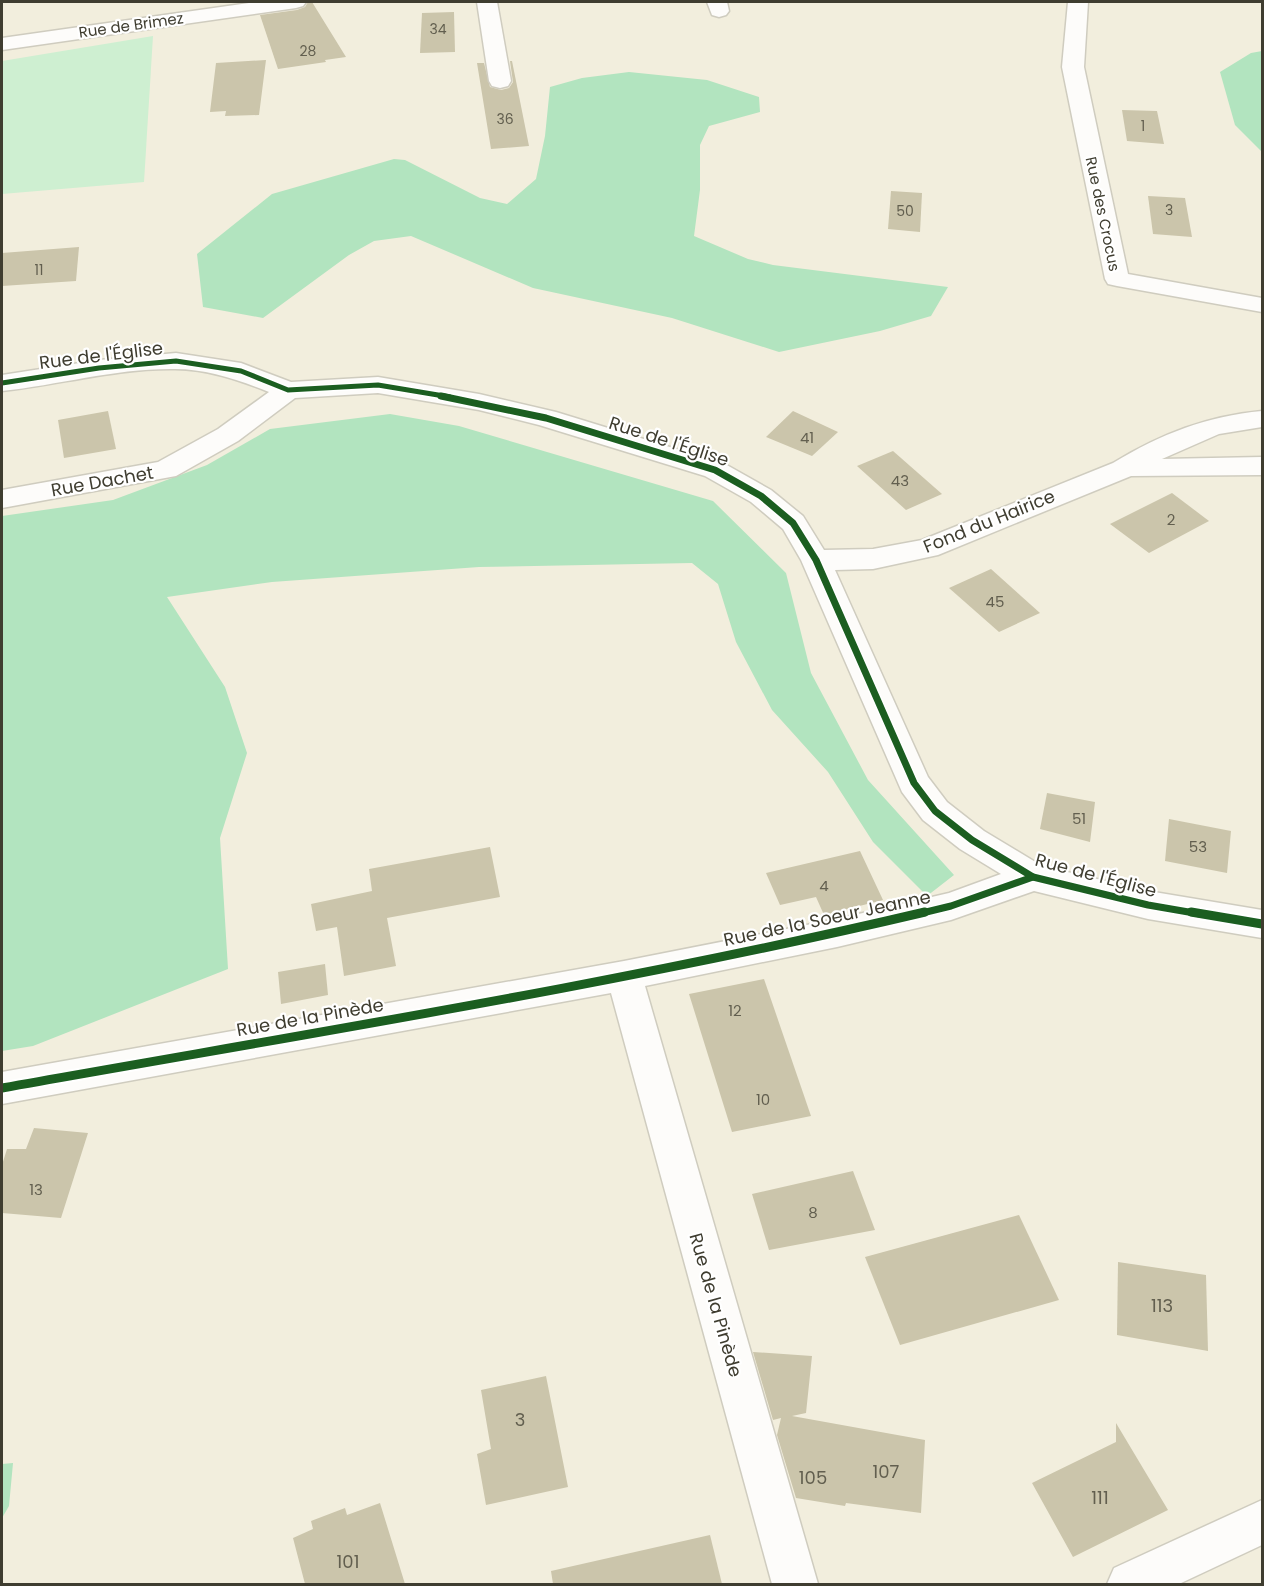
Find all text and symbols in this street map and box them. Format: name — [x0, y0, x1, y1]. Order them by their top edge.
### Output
street label: Rue de Brimez — [77, 7, 185, 43]
house number: 34 — [429, 19, 447, 39]
house number: 28 — [300, 41, 317, 61]
house number: 36 — [496, 109, 514, 129]
house number: 1 — [1141, 116, 1145, 136]
street label: Rue des Crocus — [1081, 155, 1125, 273]
house number: 3 — [1165, 200, 1173, 220]
house number: 50 — [896, 201, 914, 221]
house number: 11 — [35, 260, 43, 280]
street label: Rue de l'Église — [38, 335, 164, 375]
street label: Rue de l'Église — [606, 410, 732, 472]
house number: 41 — [800, 427, 814, 448]
street label: Rue Dachet — [49, 460, 155, 502]
house number: 43 — [891, 470, 909, 491]
street label: Fond du Hairice — [919, 483, 1059, 559]
house number: 2 — [1167, 509, 1175, 530]
house number: 45 — [986, 591, 1004, 612]
house number: 51 — [1072, 808, 1086, 829]
house number: 53 — [1189, 836, 1207, 857]
street label: Rue de l'Église — [1033, 847, 1159, 903]
house number: 4 — [819, 875, 829, 896]
street label: Rue de la Soeur Jeanne — [721, 884, 933, 952]
street label: Rue de la Pinède — [235, 992, 385, 1042]
house number: 12 — [728, 1000, 742, 1021]
house number: 10 — [756, 1089, 770, 1110]
house number: 13 — [29, 1179, 43, 1200]
house number: 8 — [808, 1202, 818, 1223]
street label: Rue de la Pinède — [683, 1230, 749, 1380]
house number: 113 — [1151, 1293, 1173, 1318]
house number: 3 — [515, 1407, 525, 1432]
house number: 107 — [873, 1459, 900, 1484]
house number: 105 — [799, 1465, 827, 1490]
house number: 111 — [1091, 1485, 1109, 1510]
house number: 101 — [337, 1549, 359, 1574]

